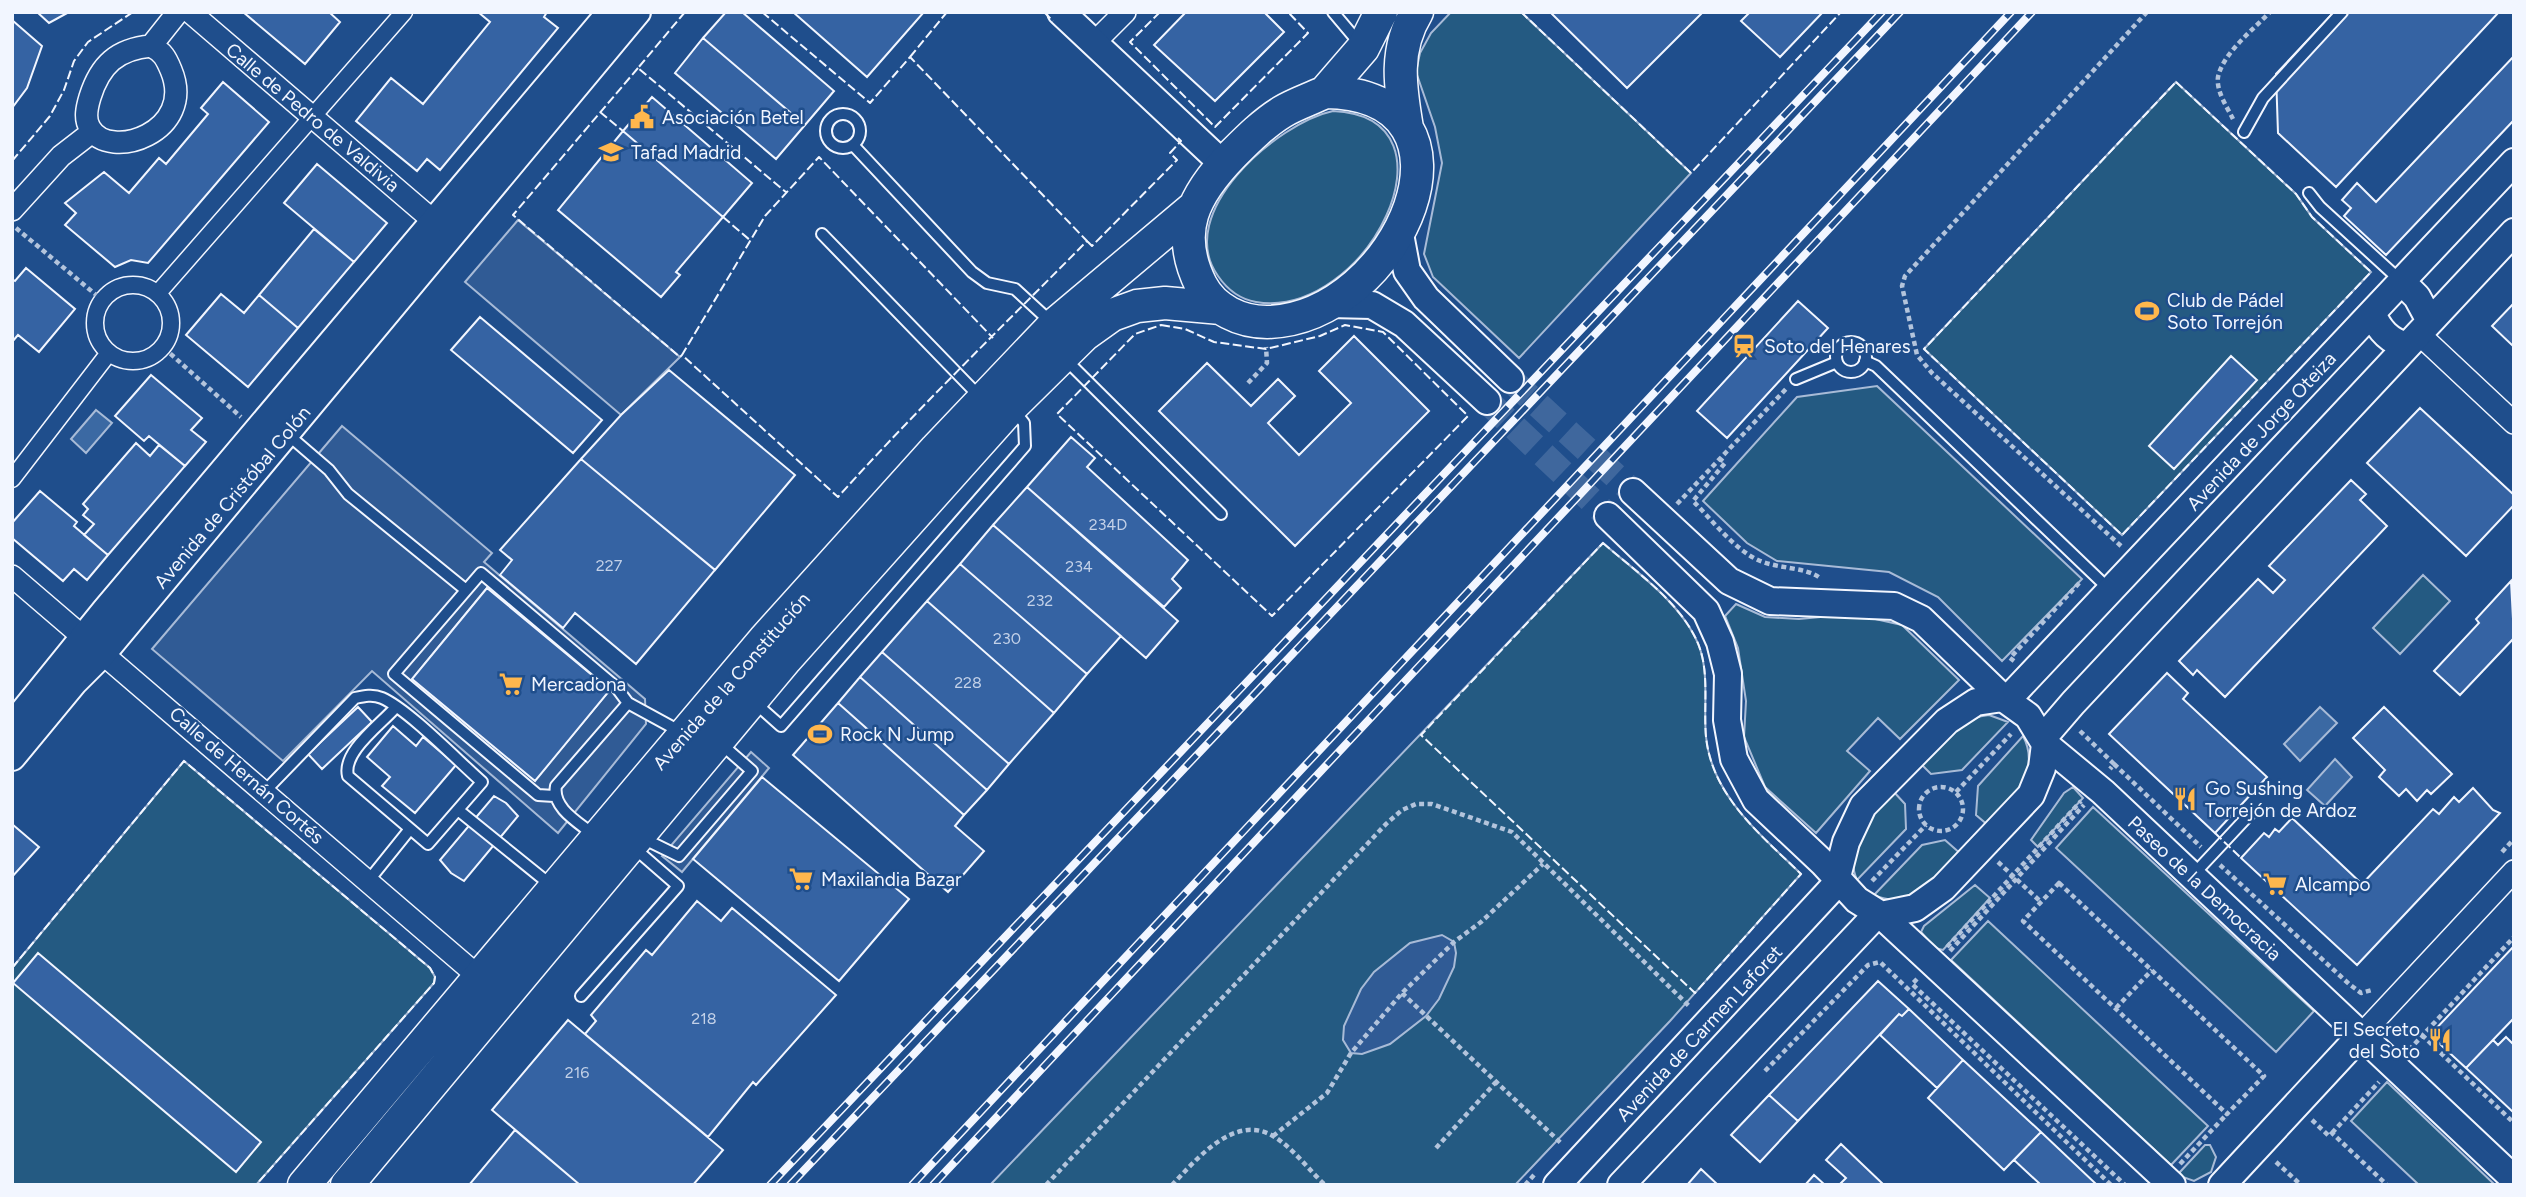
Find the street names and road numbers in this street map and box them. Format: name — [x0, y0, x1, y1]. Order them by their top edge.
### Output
street label: Calle de Pedro de Valdivia — [221, 38, 404, 197]
street label: Avenida de Jorge Oteiza — [2182, 347, 2341, 515]
street label: Avenida de Cristóbal Colón — [149, 401, 315, 593]
street label: Avenida de la Constitución — [648, 588, 815, 775]
street label: Calle de Hernán Cortés — [165, 702, 329, 849]
street label: Paseo de la Democracia — [2123, 811, 2286, 966]
street label: Avenida de Carmen Laforet — [1612, 940, 1787, 1126]

